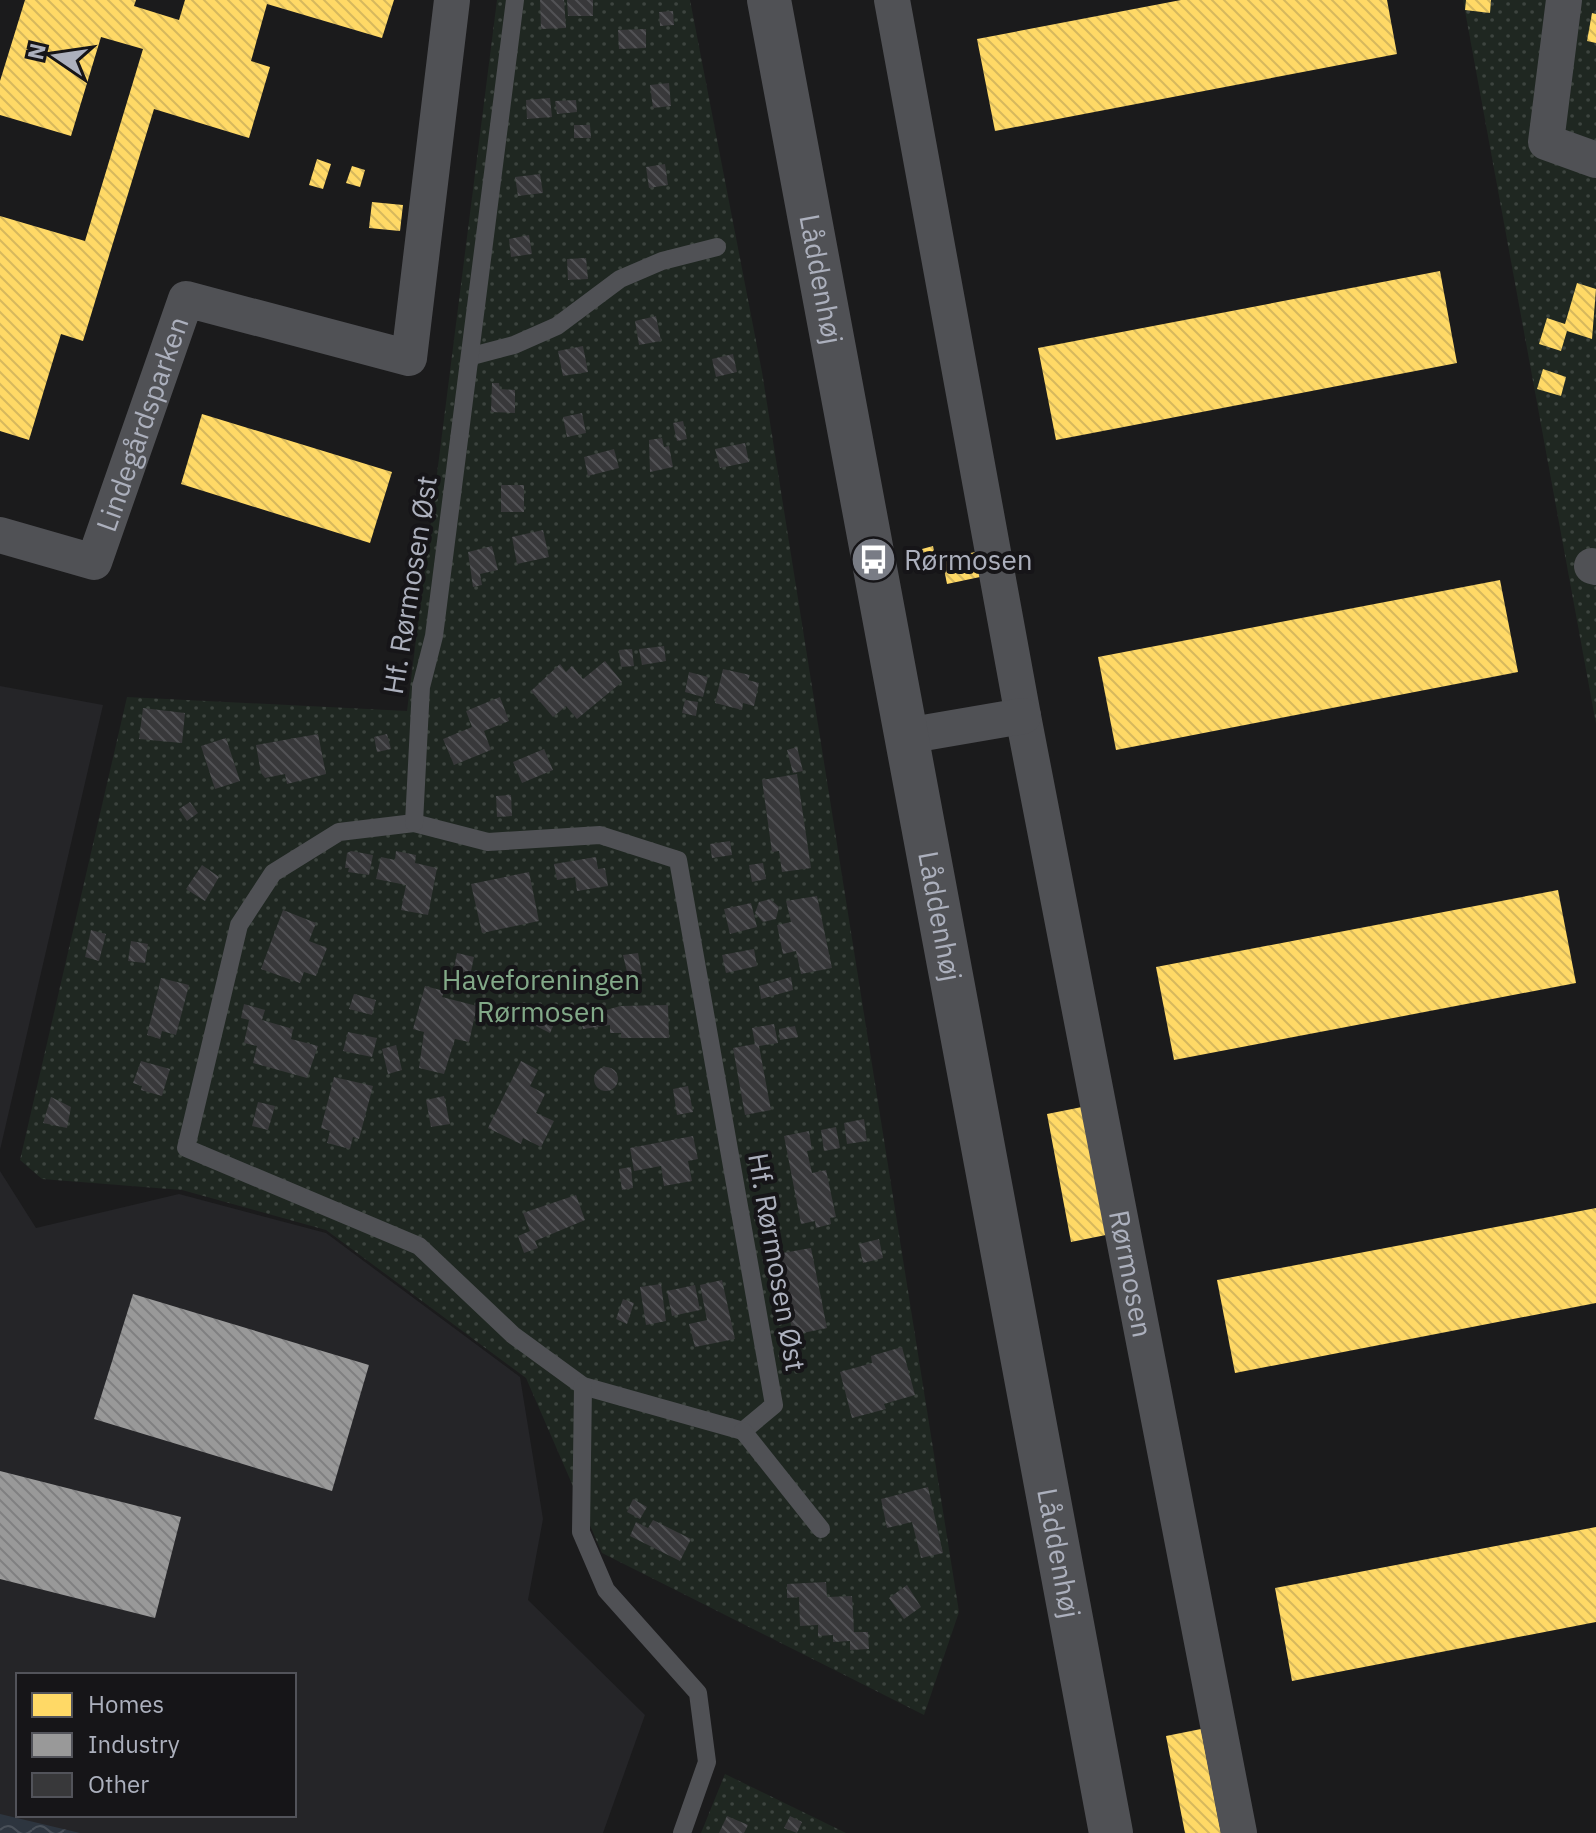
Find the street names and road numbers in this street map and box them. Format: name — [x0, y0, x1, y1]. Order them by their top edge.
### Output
street label: Låddenhøj — [791, 211, 852, 347]
street label: Lindegårdsparken — [87, 311, 196, 536]
street label: Hf. Rørmosen Øst — [374, 473, 445, 697]
street label: Låddenhøj — [910, 848, 971, 984]
street label: Hf. Rørmosen Øst — [740, 1150, 815, 1374]
street label: Rørmosen — [1101, 1207, 1162, 1340]
street label: Låddenhøj — [1029, 1485, 1090, 1621]

